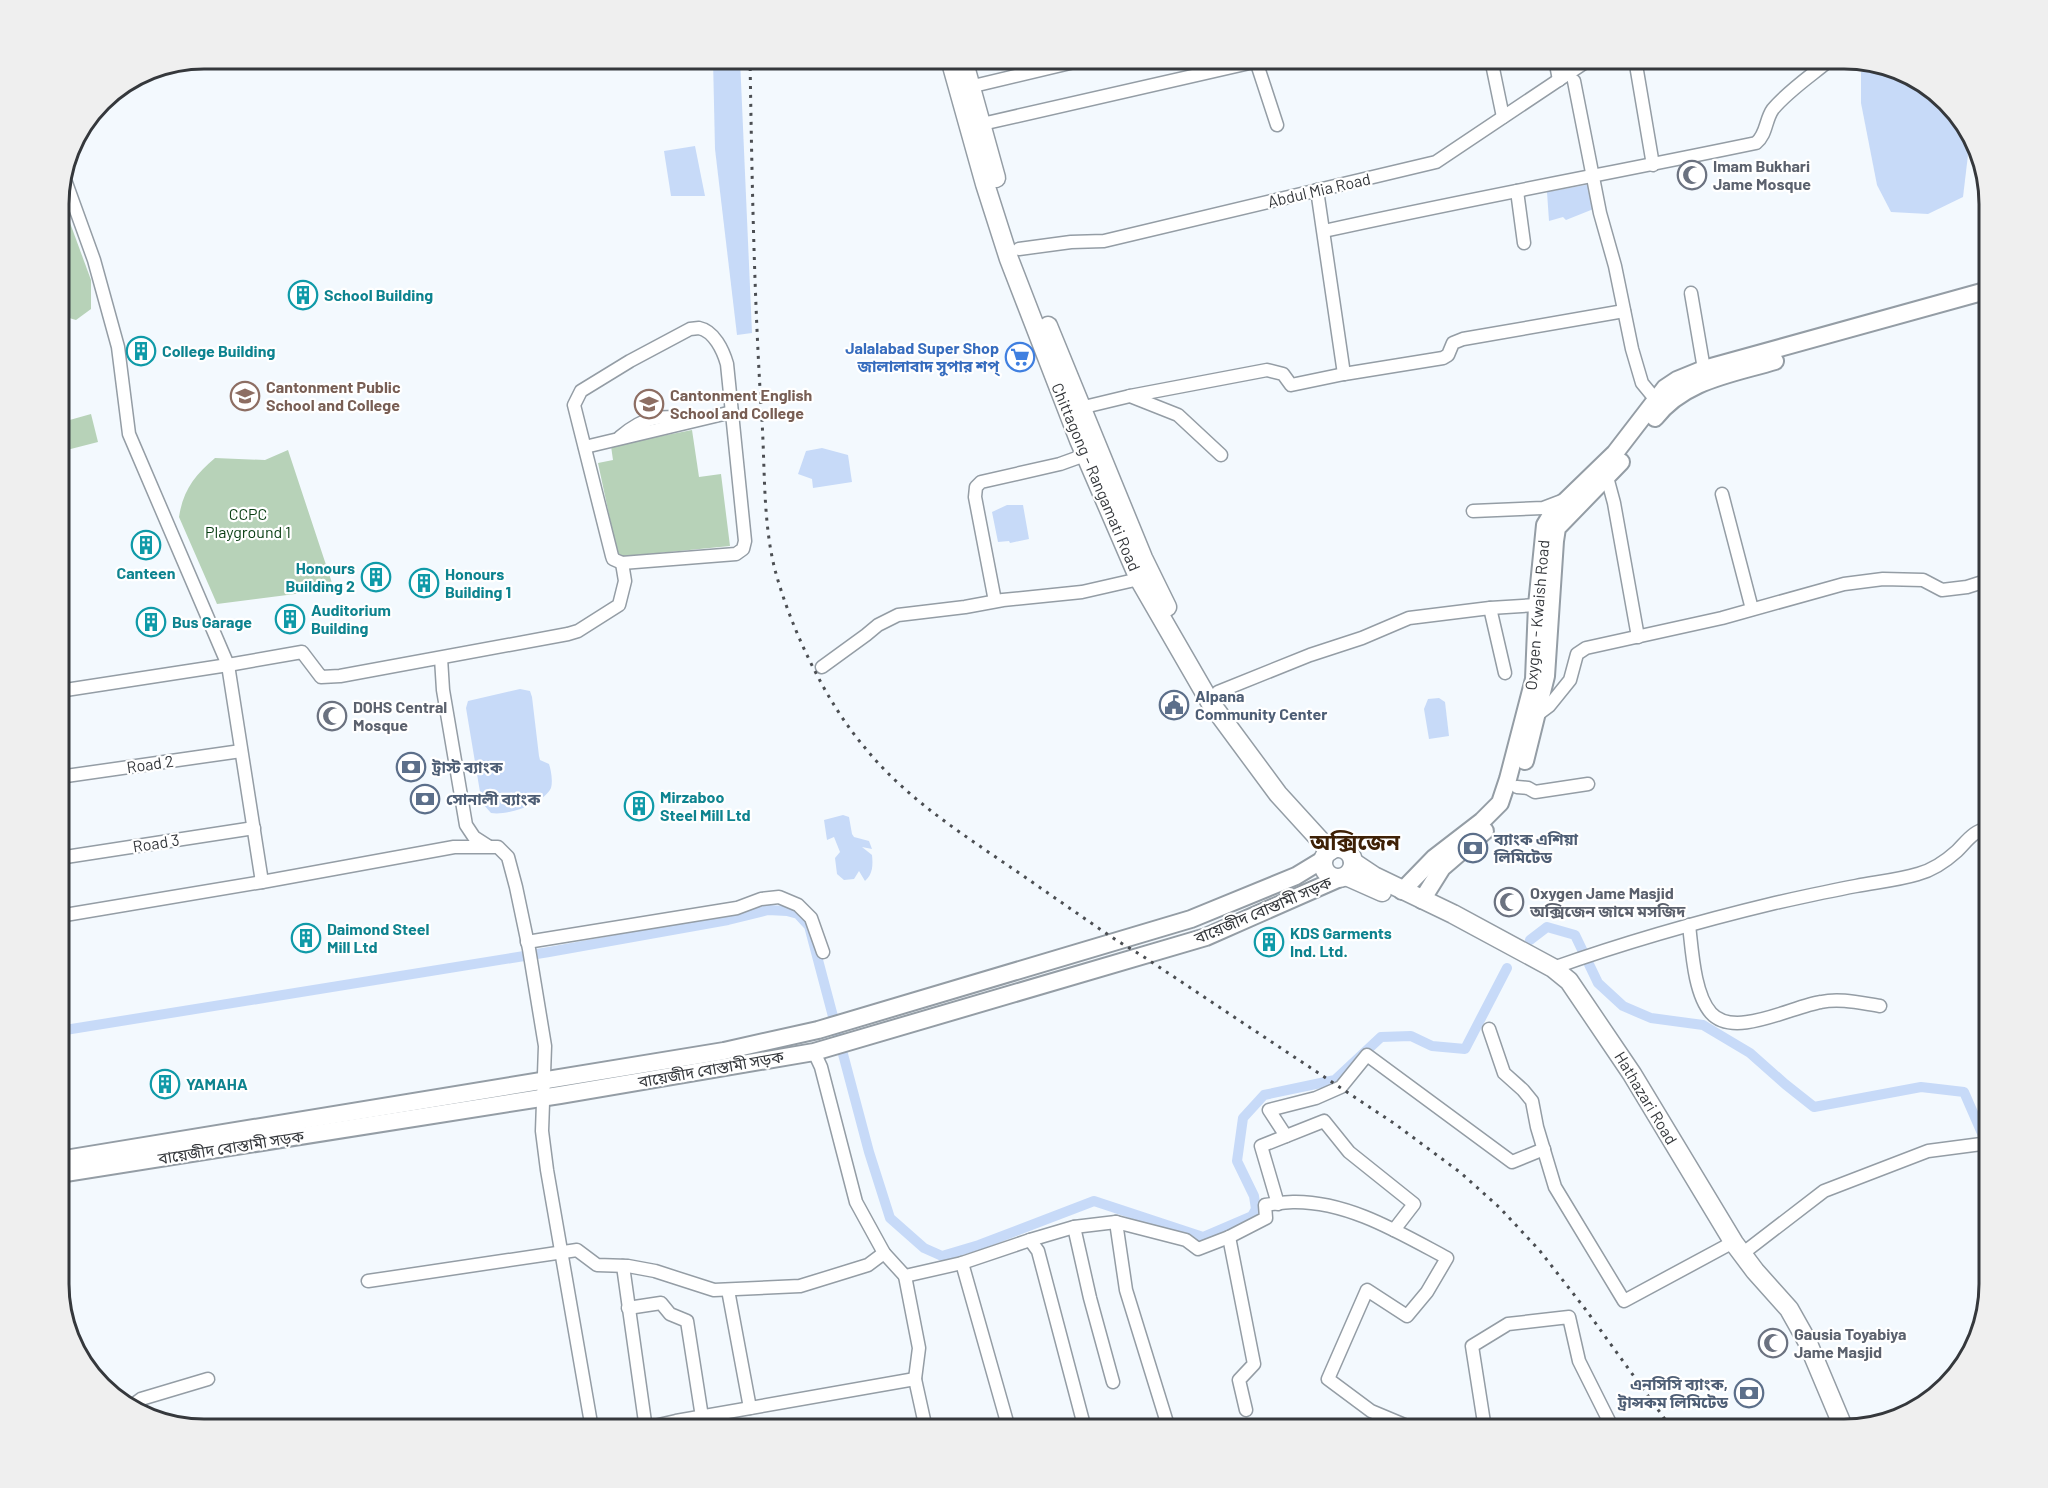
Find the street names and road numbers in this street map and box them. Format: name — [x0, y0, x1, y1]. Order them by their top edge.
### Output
street label: Abdul Mia Road — [1266, 168, 1372, 211]
street label: Chittagong - Rangamati Road — [1048, 380, 1145, 574]
street label: Oxygen - Kwaish Road — [1520, 539, 1553, 691]
street label: Road 2 — [125, 751, 175, 776]
street label: Road 3 — [131, 829, 181, 856]
street label: বায়েজীদ বোস্তামী সড়ক — [1190, 872, 1335, 948]
street label: বায়েজীদ বোস্তামী সড়ক — [636, 1046, 786, 1091]
street label: Hathazari Road — [1611, 1048, 1682, 1148]
street label: বায়েজীদ বোস্তামী সড়ক — [156, 1125, 306, 1168]

